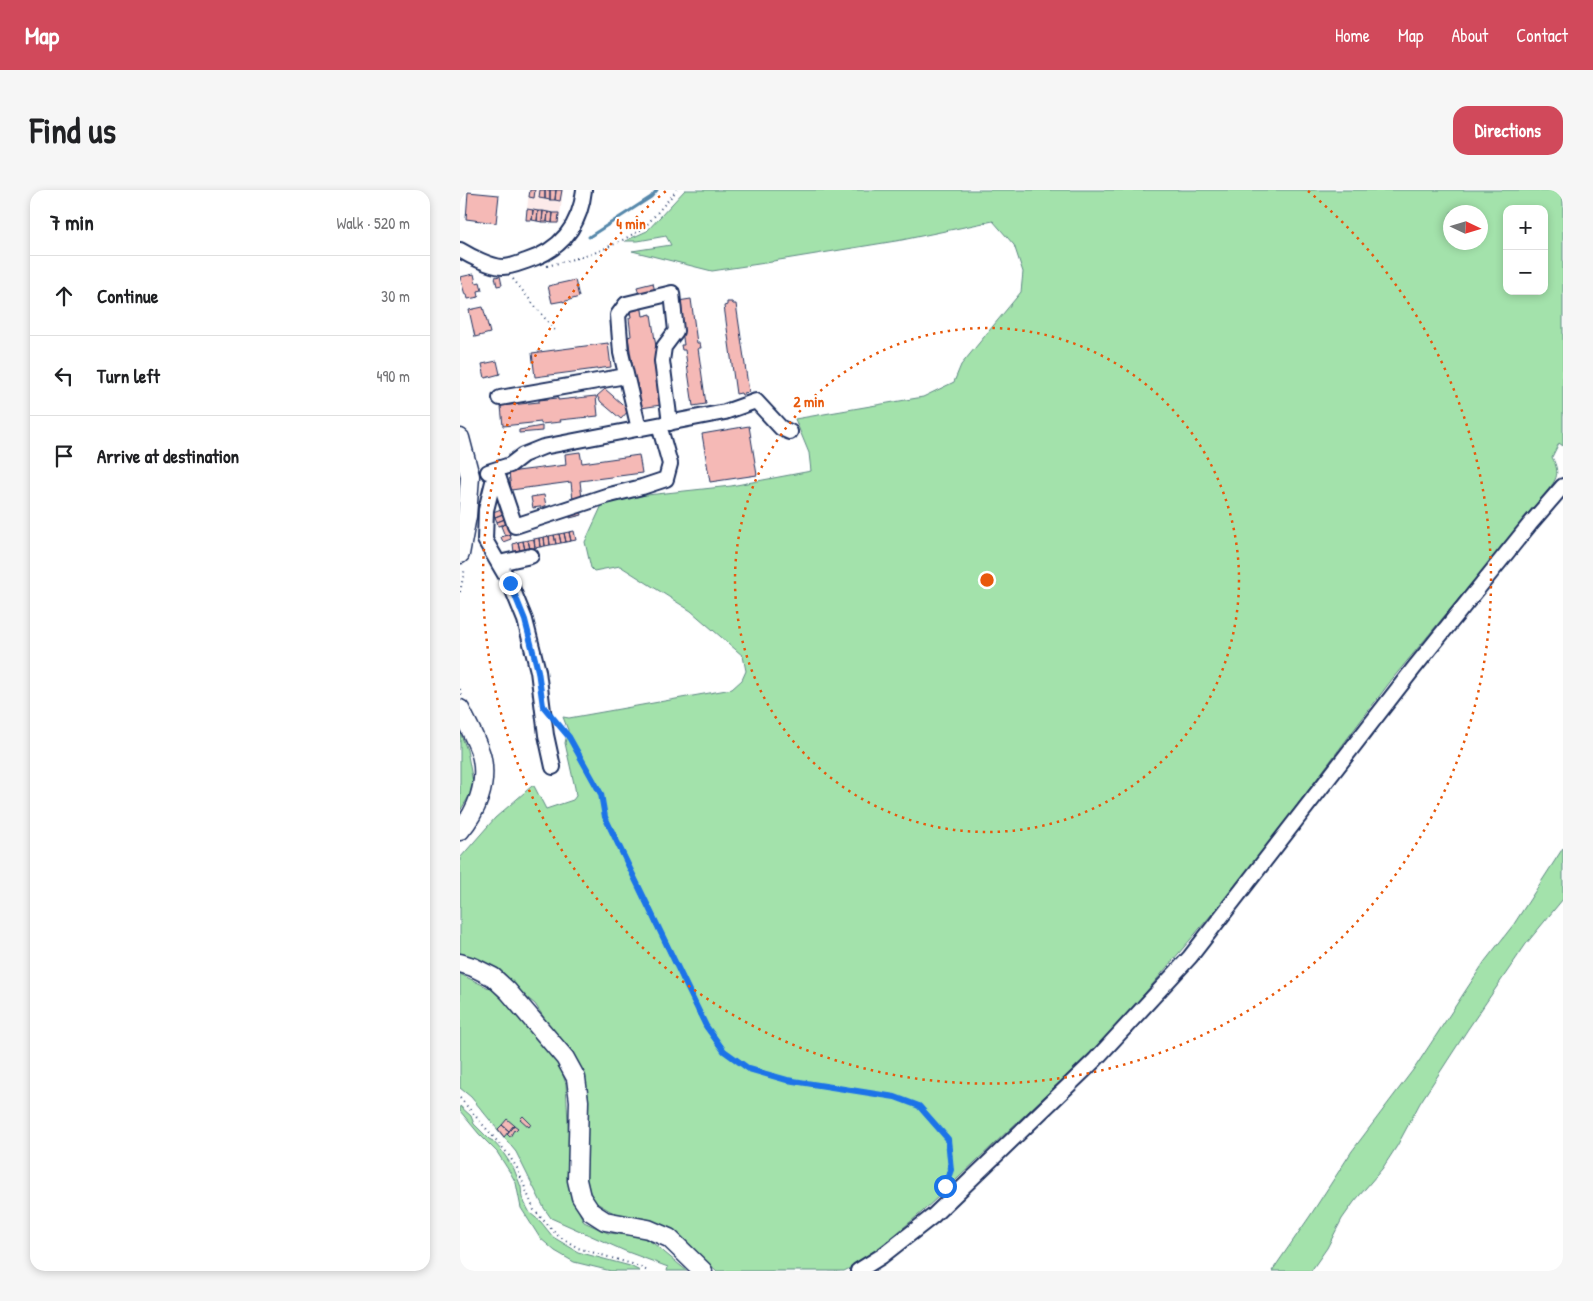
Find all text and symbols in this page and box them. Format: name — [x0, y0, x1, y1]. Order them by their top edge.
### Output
text: Map — [25, 19, 59, 51]
text: Home — [1335, 23, 1370, 48]
text: Map — [1398, 23, 1423, 48]
text: About — [1451, 23, 1488, 48]
text: Contact — [1516, 23, 1568, 48]
button: Directions — [1453, 106, 1563, 155]
text: Find us — [30, 107, 116, 154]
north arrow — [1443, 205, 1488, 250]
map controls — [1503, 205, 1548, 295]
button: + — [1503, 205, 1548, 250]
text: 7 min — [50, 208, 94, 237]
text: Walk · 520 m — [336, 212, 410, 234]
text: 4 min — [616, 213, 646, 234]
button: − — [1503, 250, 1548, 295]
icon: ahead — [50, 282, 78, 310]
text: Continue — [97, 283, 158, 309]
text: 30 m — [381, 285, 410, 307]
icon: left — [50, 362, 78, 390]
text: Turn left — [97, 363, 160, 389]
text: 490 m — [376, 365, 410, 387]
text: 2 min — [794, 391, 825, 412]
icon: arrive — [50, 442, 78, 470]
text: Arrive at destination — [97, 443, 239, 469]
centre of rings — [978, 571, 996, 589]
route end — [499, 572, 522, 595]
route start — [934, 1175, 957, 1198]

